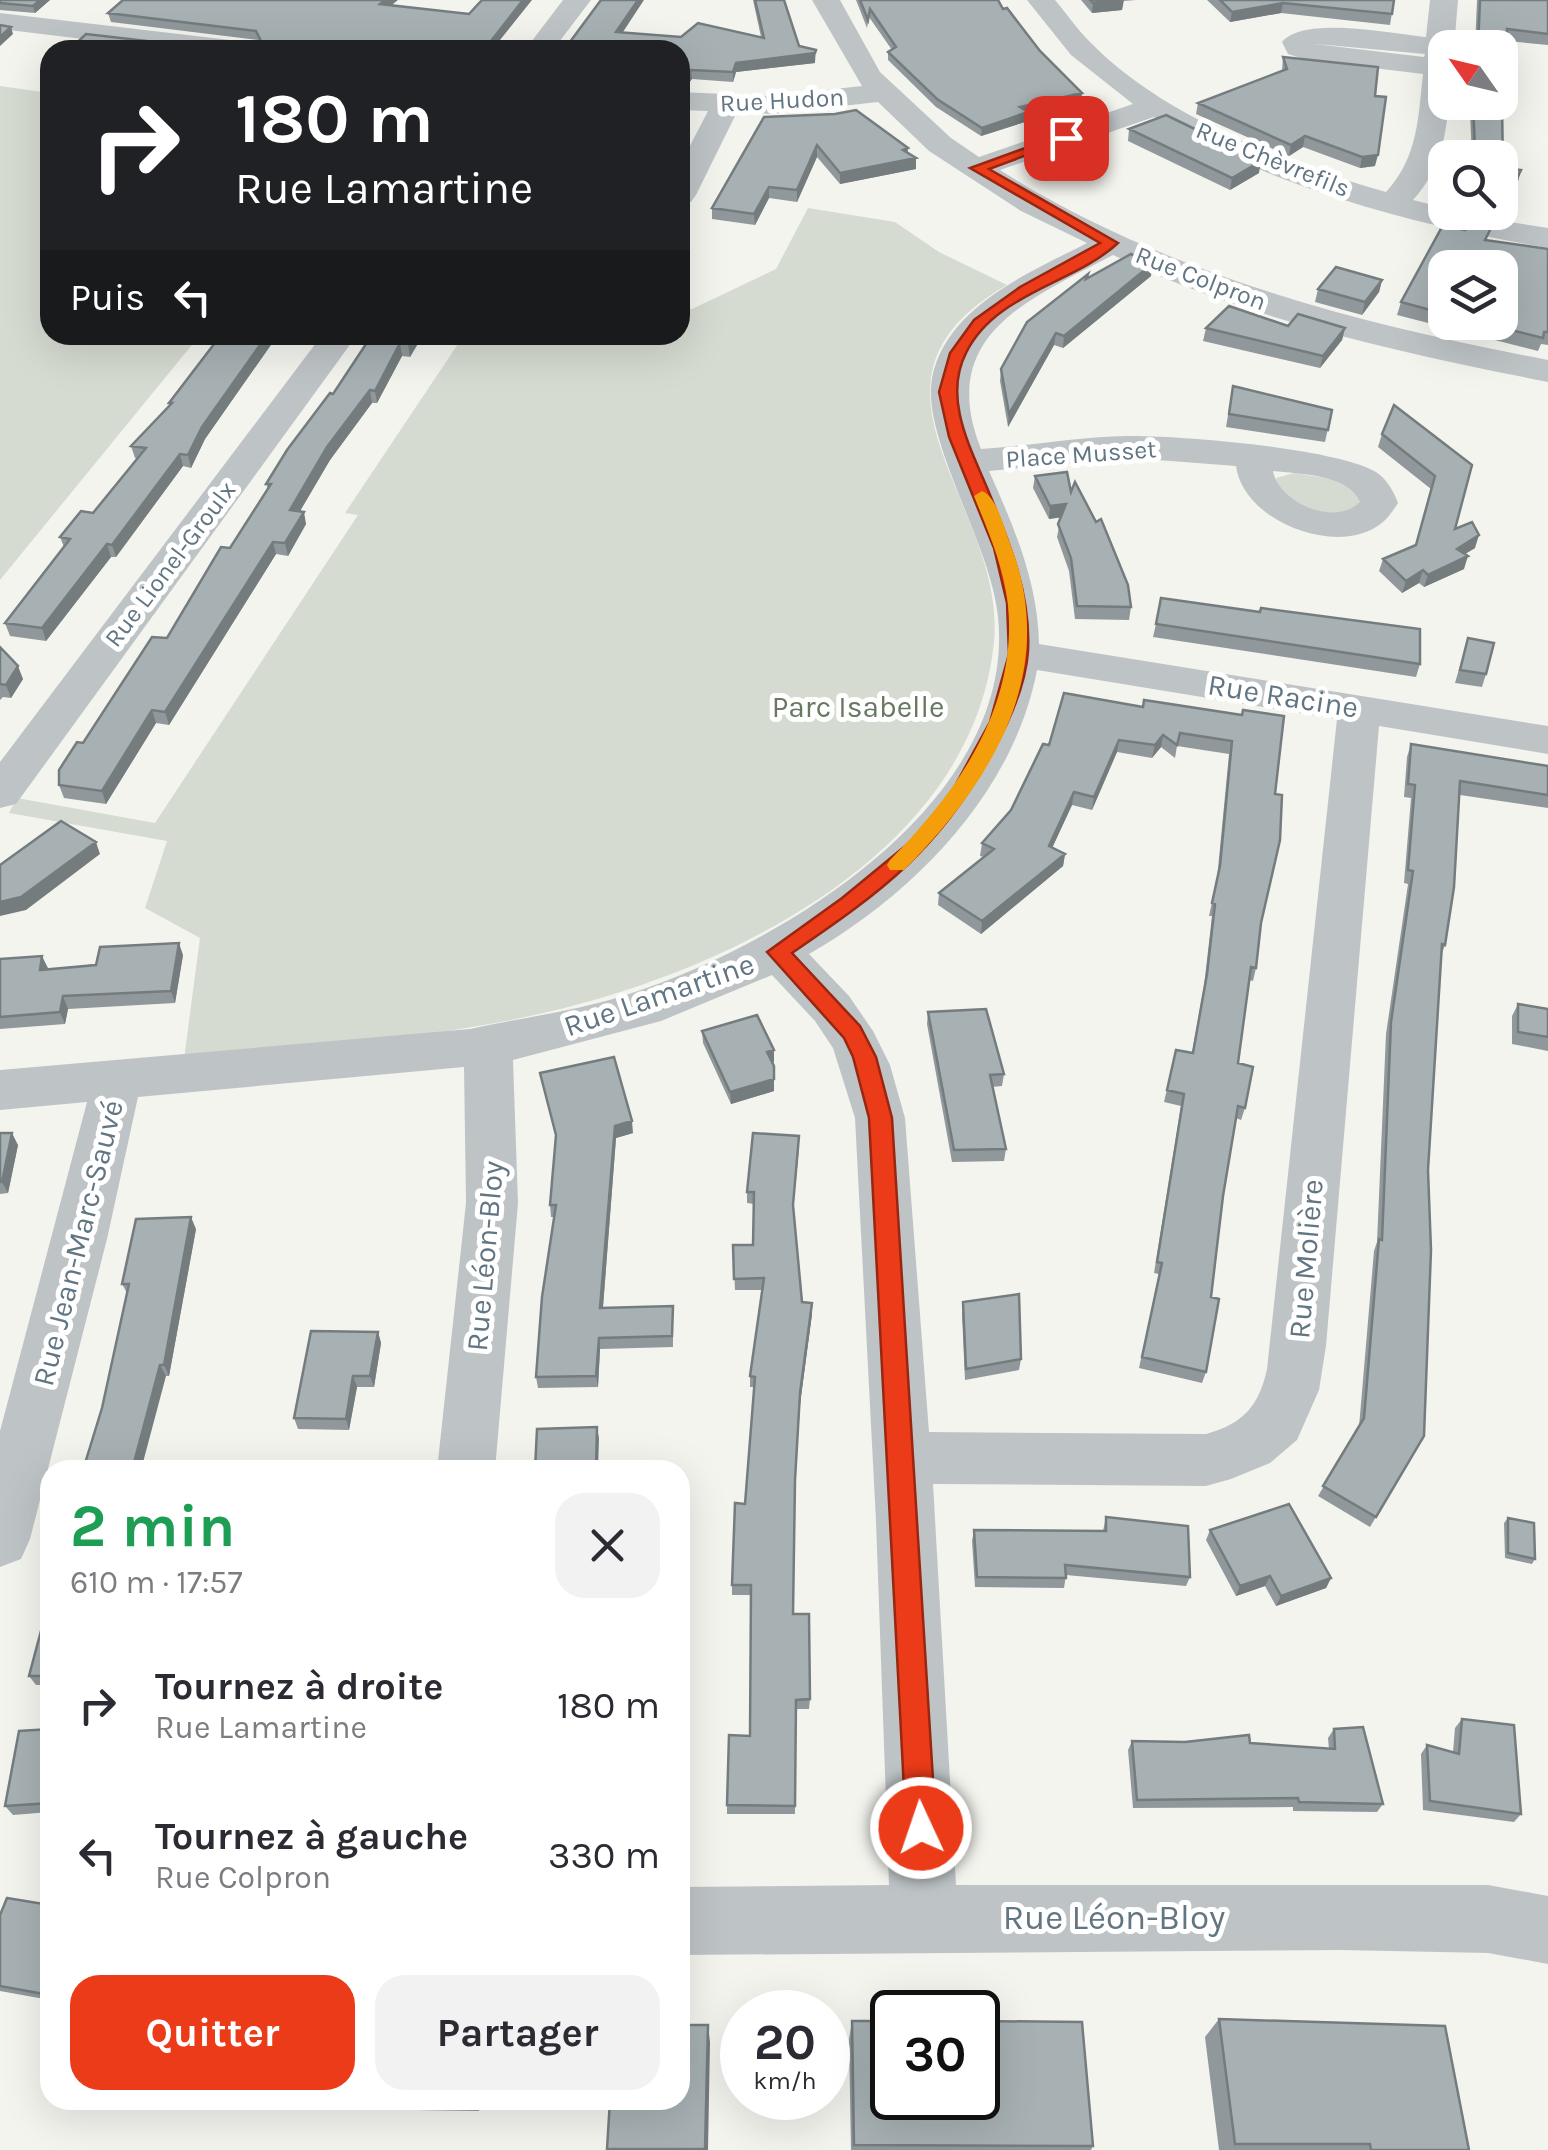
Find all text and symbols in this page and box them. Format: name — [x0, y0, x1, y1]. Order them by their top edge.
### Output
north arrow — [1428, 30, 1518, 120]
map controls — [1428, 30, 1518, 340]
text: 180 m — [235, 78, 434, 160]
icon: right — [70, 80, 200, 210]
street label: Rue Hudon — [719, 82, 845, 118]
pin — [1024, 96, 1109, 181]
icon: arrive — [1039, 111, 1094, 166]
street label: Rue Chèvrefils — [1192, 115, 1354, 203]
button: search — [1428, 140, 1518, 230]
text: Rue Lamartine — [235, 162, 533, 214]
street label: Rue Colpron — [1132, 240, 1270, 316]
button: layers — [1428, 250, 1518, 340]
icon: left — [165, 270, 220, 325]
text: Puis — [70, 275, 145, 320]
street label: Place Musset — [1005, 434, 1157, 474]
street label: Rue Lionel-Groulx — [98, 475, 242, 652]
street label: Rue Racine — [1205, 666, 1361, 726]
park label: Parc Isabelle — [772, 689, 944, 725]
street label: Rue Lamartine — [559, 946, 759, 1044]
street label: Rue Jean-Marc-Sauvé — [25, 1096, 131, 1390]
street label: Rue Léon-Bloy — [459, 1159, 511, 1353]
street label: Rue Molière — [1281, 1178, 1331, 1340]
text: 2 min — [70, 1491, 235, 1561]
button: close — [555, 1493, 660, 1598]
text: 610 m · 17:57 — [70, 1564, 242, 1601]
text: Tournez à droite — [155, 1664, 443, 1709]
icon: right — [70, 1678, 125, 1733]
text: 180 m — [557, 1683, 660, 1728]
text: Rue Lamartine — [155, 1709, 367, 1746]
position arrow — [869, 1776, 973, 1880]
text: Tournez à gauche — [155, 1814, 468, 1859]
icon: left — [70, 1828, 125, 1883]
text: 330 m — [548, 1833, 660, 1878]
text: Rue Colpron — [155, 1859, 331, 1896]
street label: Rue Léon-Bloy — [1003, 1897, 1225, 1938]
button: Quitter — [70, 1975, 355, 2090]
button: Partager — [375, 1975, 660, 2090]
speed limit sign: 30 — [870, 1990, 1000, 2120]
text: 20 — [754, 2013, 816, 2072]
text: km/h — [753, 2066, 817, 2095]

